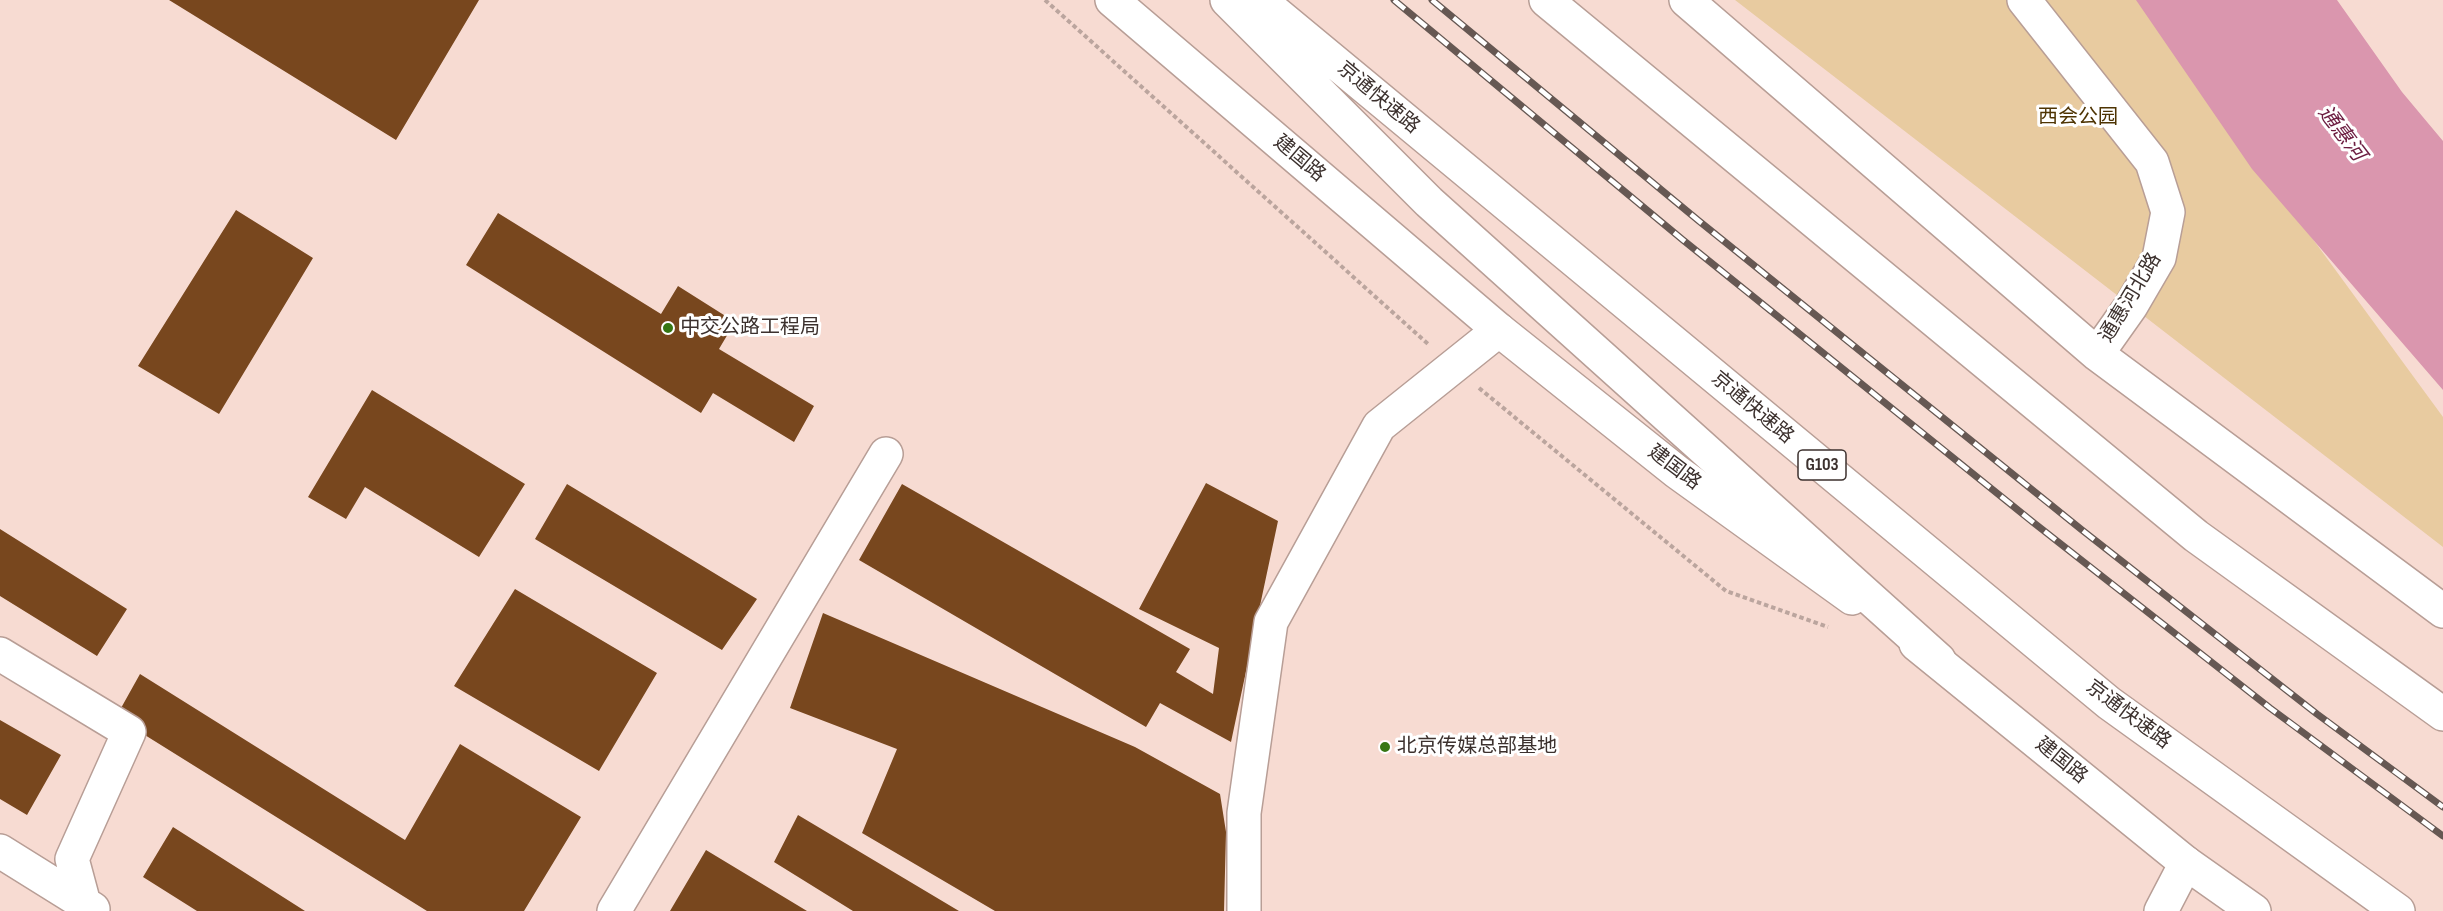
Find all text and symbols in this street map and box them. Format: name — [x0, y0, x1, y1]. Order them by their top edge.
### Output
street label: 京通快速路 — [1332, 57, 1424, 139]
water label: 通惠河 — [2312, 101, 2370, 167]
park label: 西会公园 — [2038, 106, 2118, 130]
street label: 建国路 — [1268, 131, 1330, 187]
street label: 通惠河北路 — [2095, 249, 2167, 347]
place label: 中交公路工程局 — [680, 316, 820, 340]
marker: 中交公路工程局 — [661, 321, 675, 335]
street label: 京通快速路 — [1706, 367, 1798, 449]
street label: 建国路 — [1643, 440, 1705, 496]
road number: G103 — [1798, 450, 1846, 480]
street label: 京通快速路 — [2081, 675, 2175, 755]
street label: 建国路 — [2030, 733, 2092, 789]
place label: 北京传媒总部基地 — [1397, 735, 1557, 759]
marker: 北京传媒总部基地 — [1378, 740, 1392, 754]

